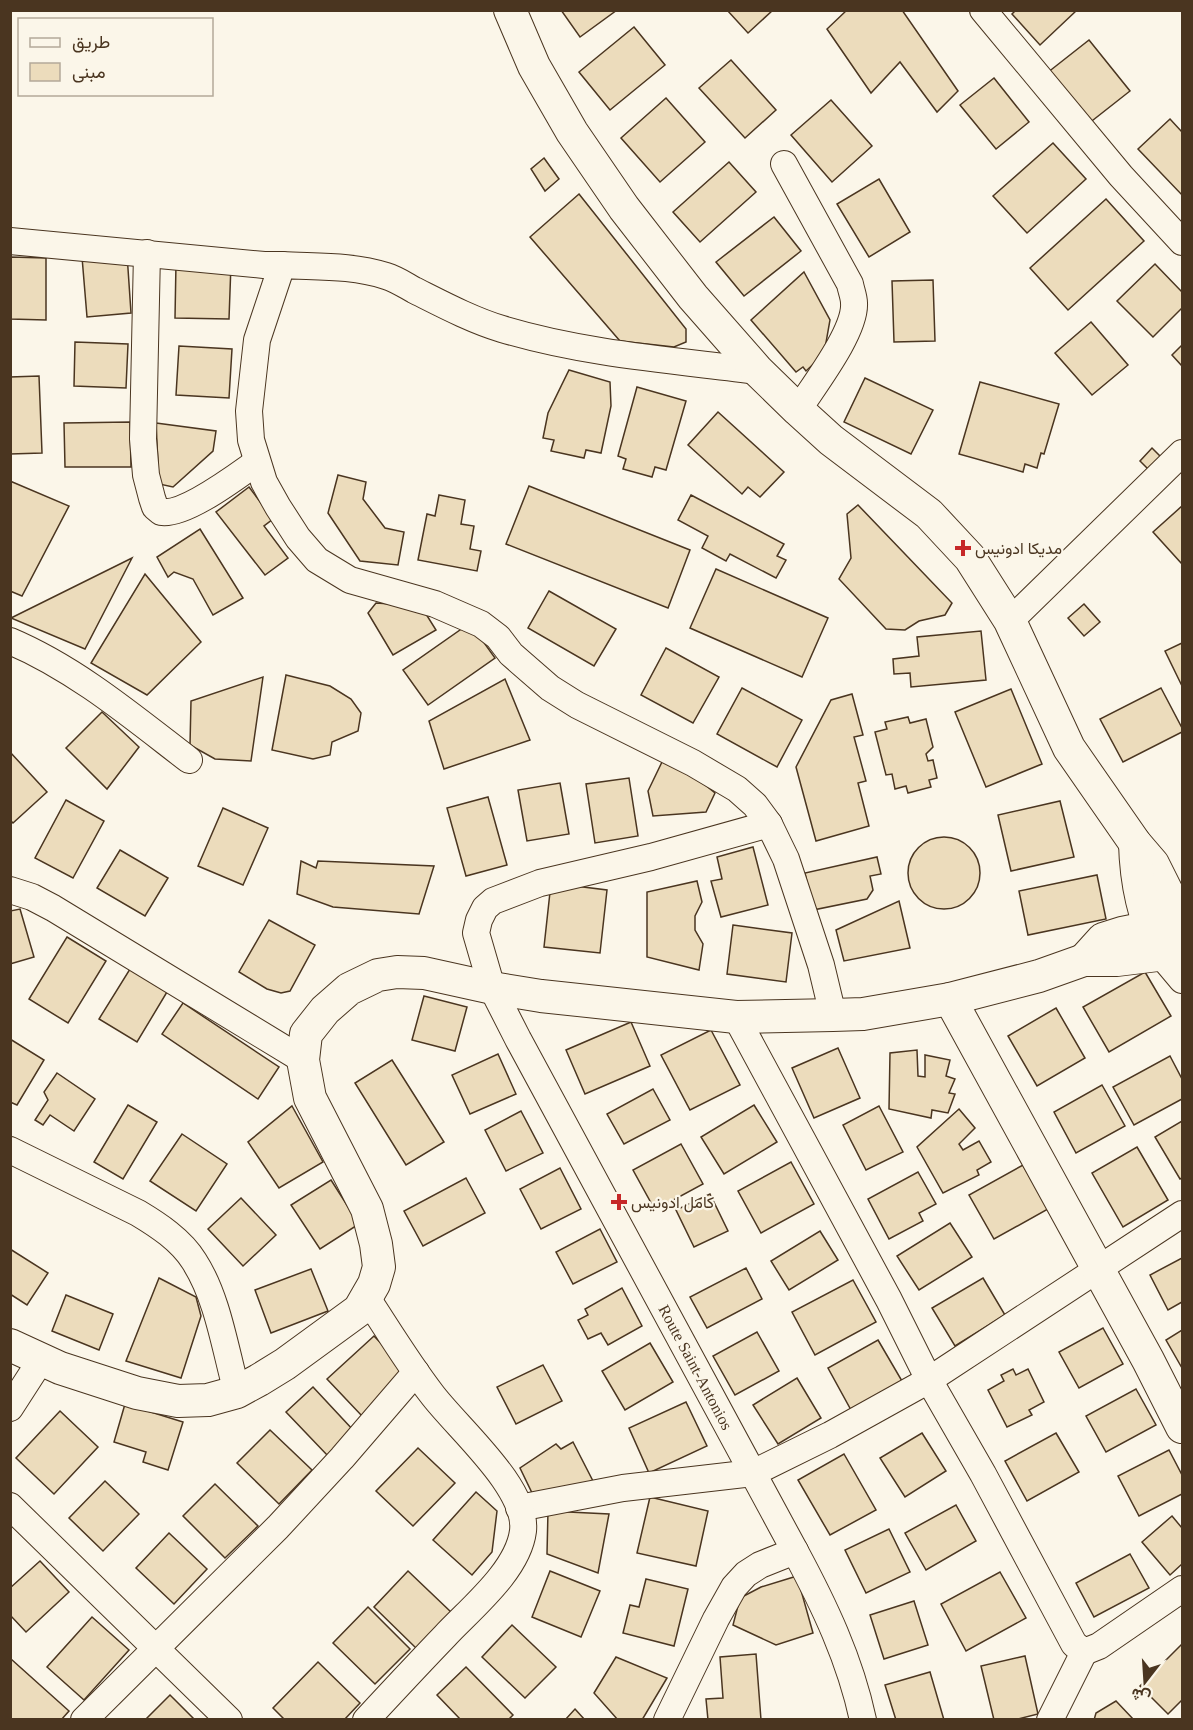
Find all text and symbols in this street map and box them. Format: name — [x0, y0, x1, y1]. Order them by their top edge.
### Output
legend — [18, 18, 213, 96]
text: طريق — [72, 32, 110, 53]
text: مبنى — [72, 62, 106, 83]
place label: مديكا ادونيس — [975, 540, 1062, 559]
marker: مديكا ادونيس — [956, 541, 970, 555]
place label: كامل ادونيس — [631, 1194, 714, 1213]
marker: كامل ادونيس — [612, 1195, 626, 1209]
street label: Route Saint-Antonios — [655, 1302, 736, 1433]
north arrow — [1115, 1652, 1175, 1712]
text: ش — [1129, 1684, 1153, 1707]

